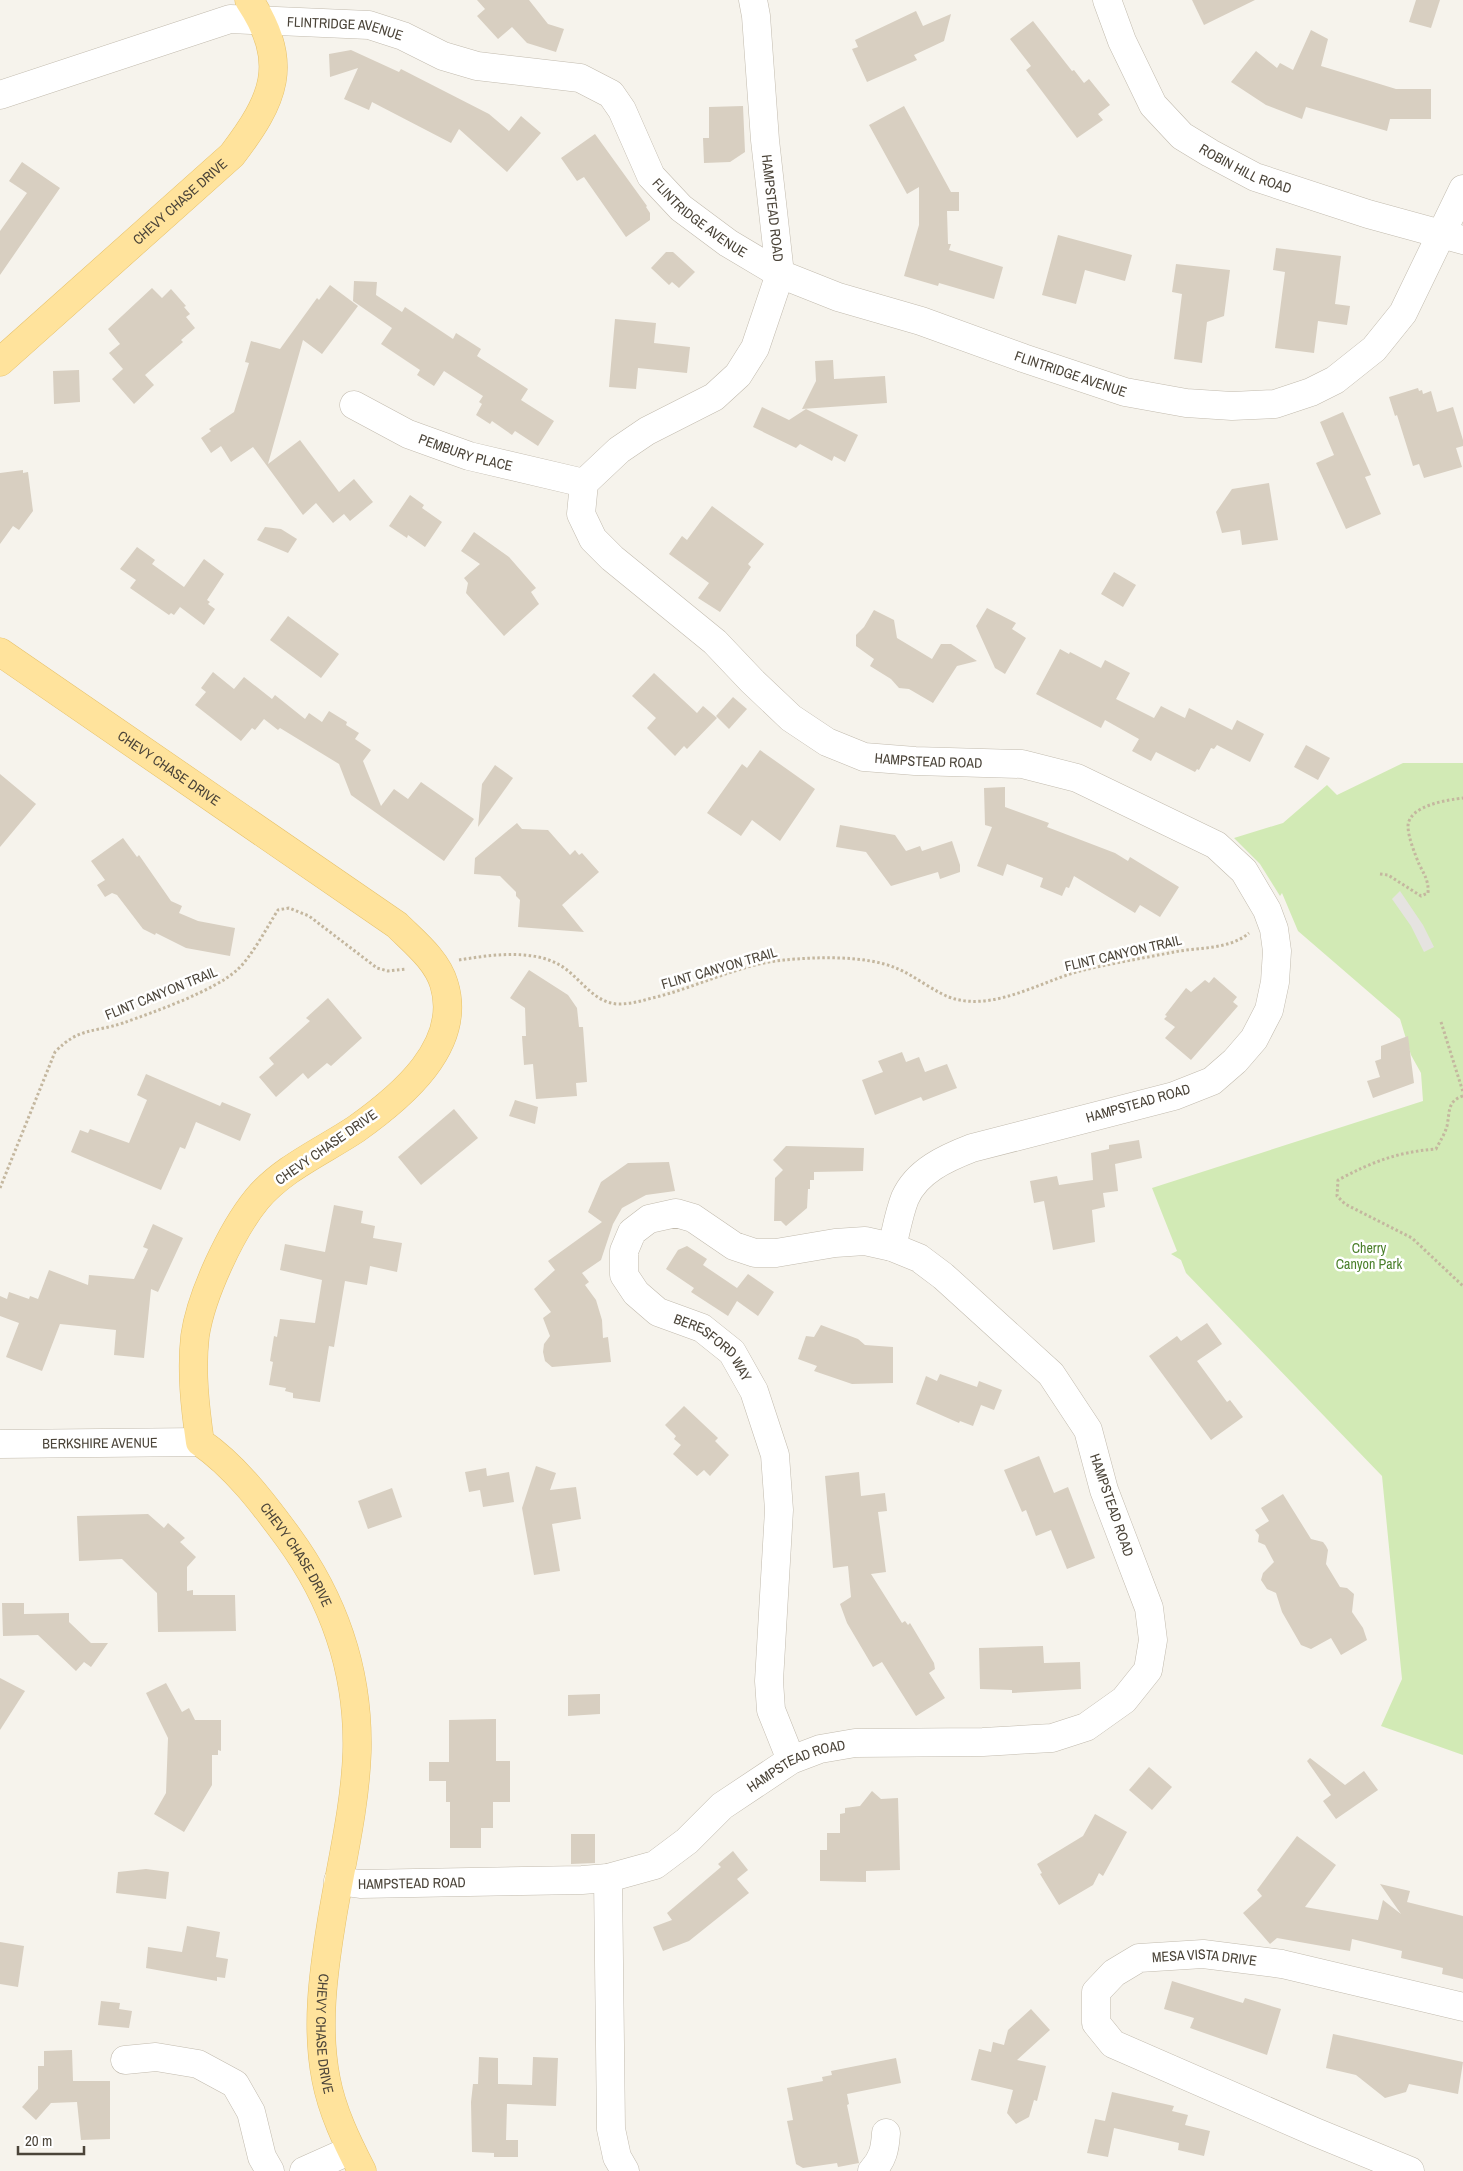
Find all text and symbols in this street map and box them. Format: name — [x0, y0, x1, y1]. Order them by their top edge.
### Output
street label: FLINTRIDGE AVENUE — [287, 12, 405, 44]
street label: ROBIN HILL ROAD — [1196, 140, 1294, 197]
street label: HAMPSTEAD ROAD — [758, 153, 788, 263]
street label: CHEVY CHASE DRIVE — [129, 155, 231, 248]
street label: FLINTRIDGE AVENUE — [649, 174, 751, 261]
street label: FLINTRIDGE AVENUE — [1012, 347, 1129, 401]
street label: PEMBURY PLACE — [416, 430, 514, 475]
street label: CHEVY CHASE DRIVE — [114, 727, 224, 810]
street label: HAMPSTEAD ROAD — [874, 749, 983, 772]
street label: FLINT CANYON TRAIL — [1063, 931, 1184, 975]
street label: FLINT CANYON TRAIL — [659, 943, 780, 993]
street label: FLINT CANYON TRAIL — [102, 962, 220, 1024]
street label: HAMPSTEAD ROAD — [1084, 1079, 1192, 1127]
street label: CHEVY CHASE DRIVE — [272, 1105, 380, 1189]
park label: Cherry Canyon Park — [1336, 1239, 1402, 1273]
street label: BERESFORD WAY — [672, 1310, 756, 1385]
street label: BERKSHIRE AVENUE — [42, 1433, 158, 1453]
street label: HAMPSTEAD ROAD — [1086, 1451, 1138, 1559]
street label: CHEVY CHASE DRIVE — [256, 1499, 336, 1610]
street label: HAMPSTEAD ROAD — [743, 1736, 847, 1796]
street label: HAMPSTEAD ROAD — [358, 1873, 466, 1893]
street label: MESA VISTA DRIVE — [1151, 1945, 1258, 1970]
street label: CHEVY CHASE DRIVE — [312, 1973, 338, 2096]
scale bar — [18, 2124, 84, 2156]
text: 20 m — [25, 2130, 52, 2151]

